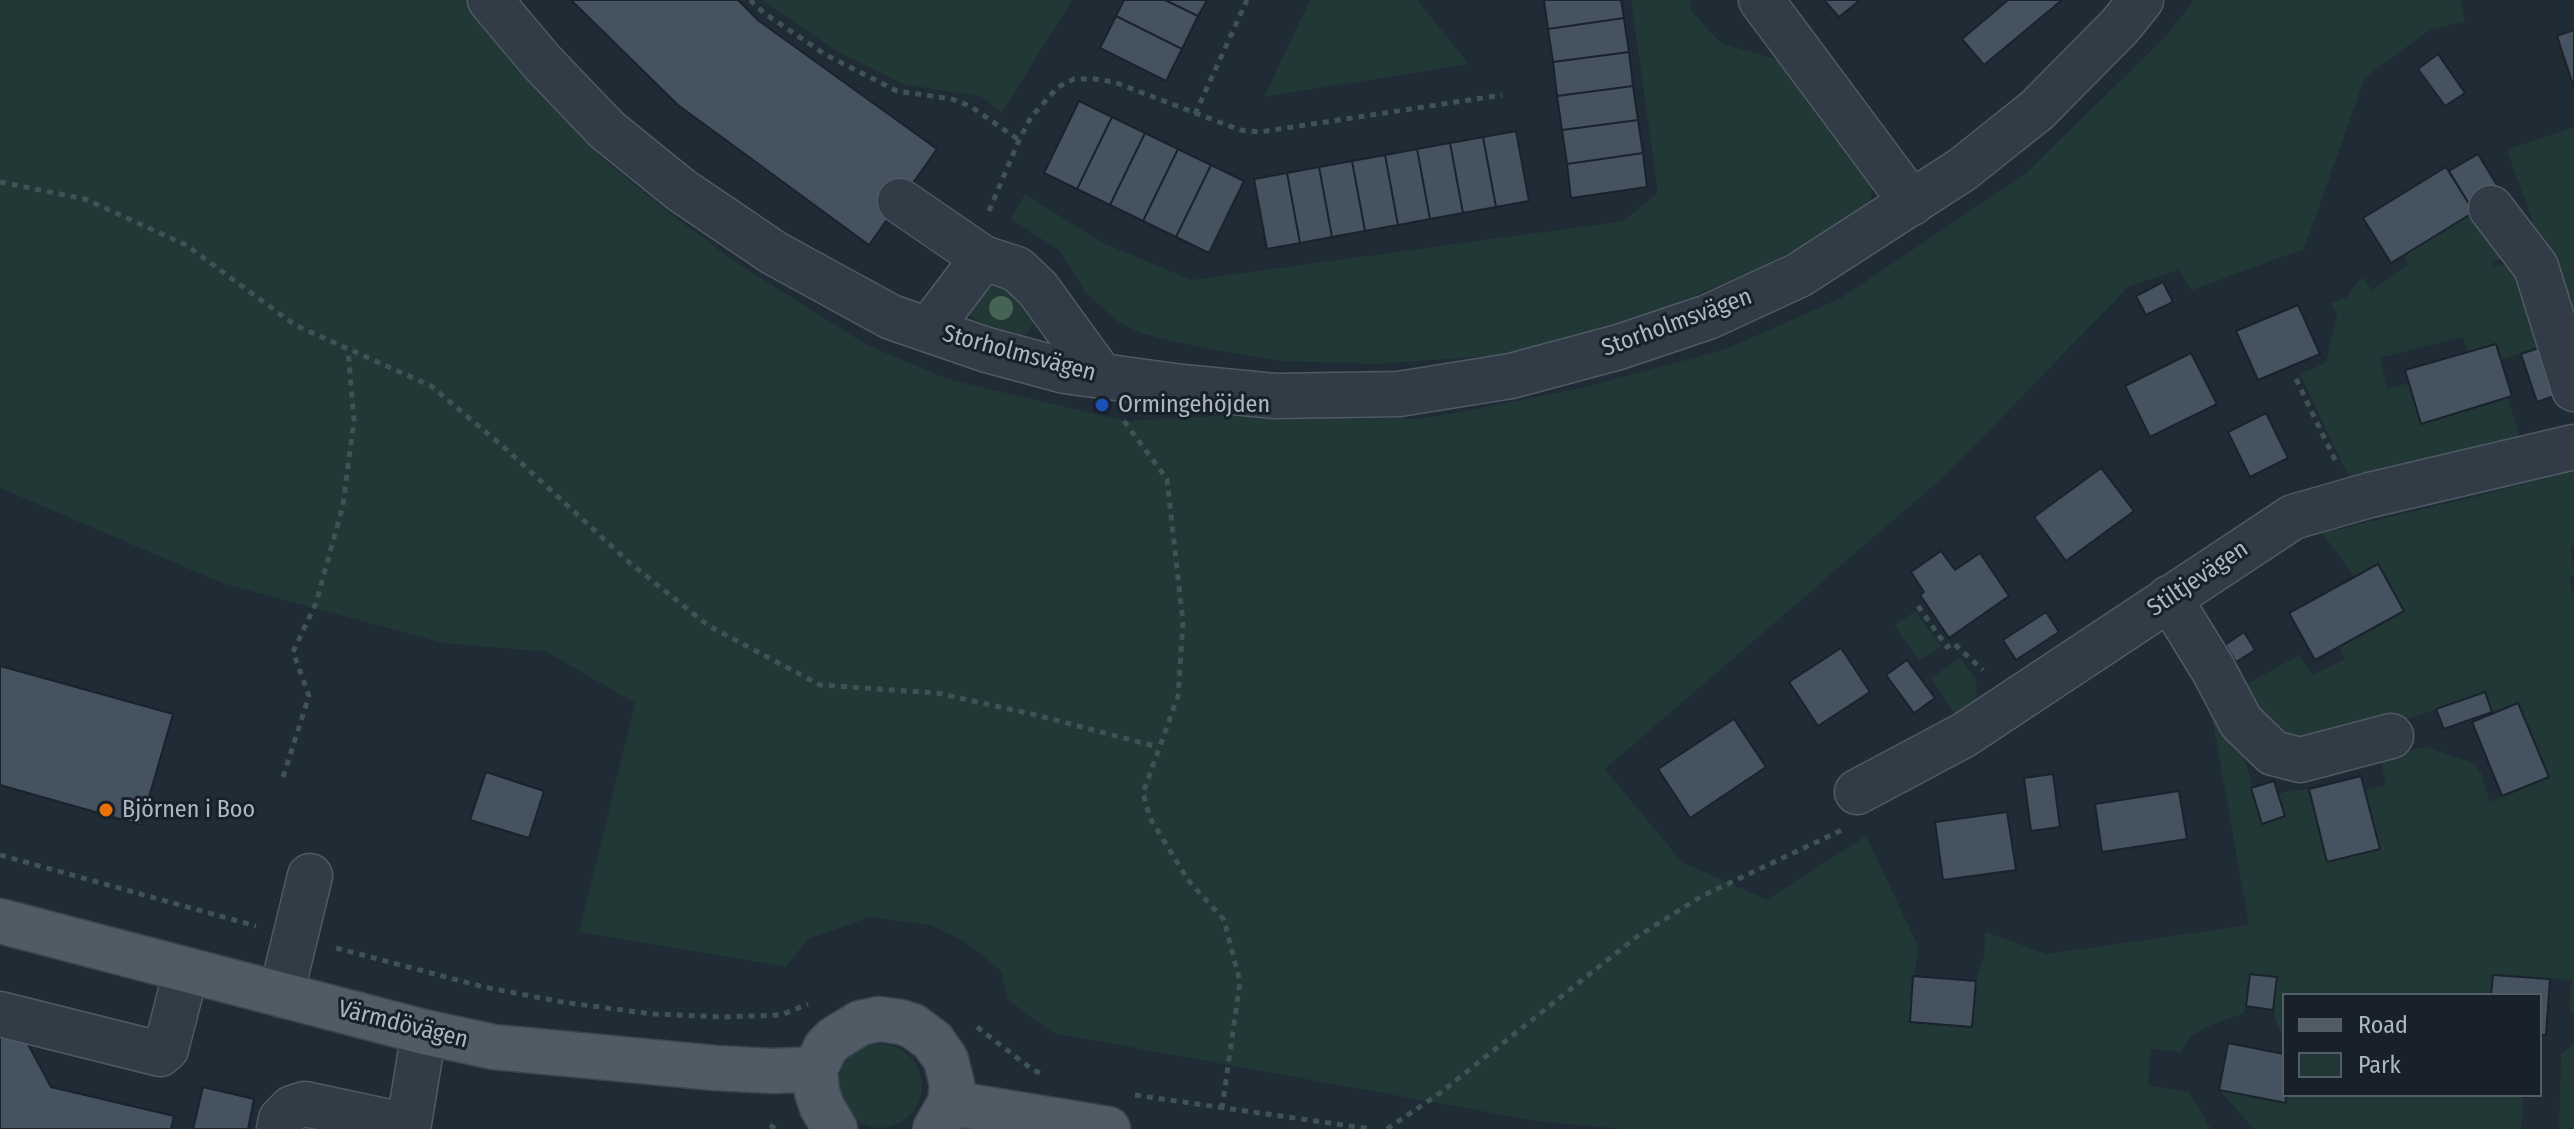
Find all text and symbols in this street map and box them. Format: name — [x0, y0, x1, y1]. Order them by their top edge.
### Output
street label: Storholmsvägen — [1598, 283, 1756, 363]
street label: Storholmsvägen — [939, 320, 1099, 388]
place label: Ormingehöjden — [1118, 391, 1270, 419]
marker: Ormingehöjden — [1093, 396, 1111, 414]
street label: Stiltjevägen — [2142, 535, 2254, 623]
place label: Björnen i Boo — [122, 796, 255, 824]
marker: Björnen i Boo — [97, 801, 115, 819]
legend — [2282, 993, 2542, 1097]
street label: Värmdövägen — [335, 995, 471, 1055]
text: Road — [2358, 1011, 2408, 1039]
text: Park — [2358, 1051, 2401, 1079]

